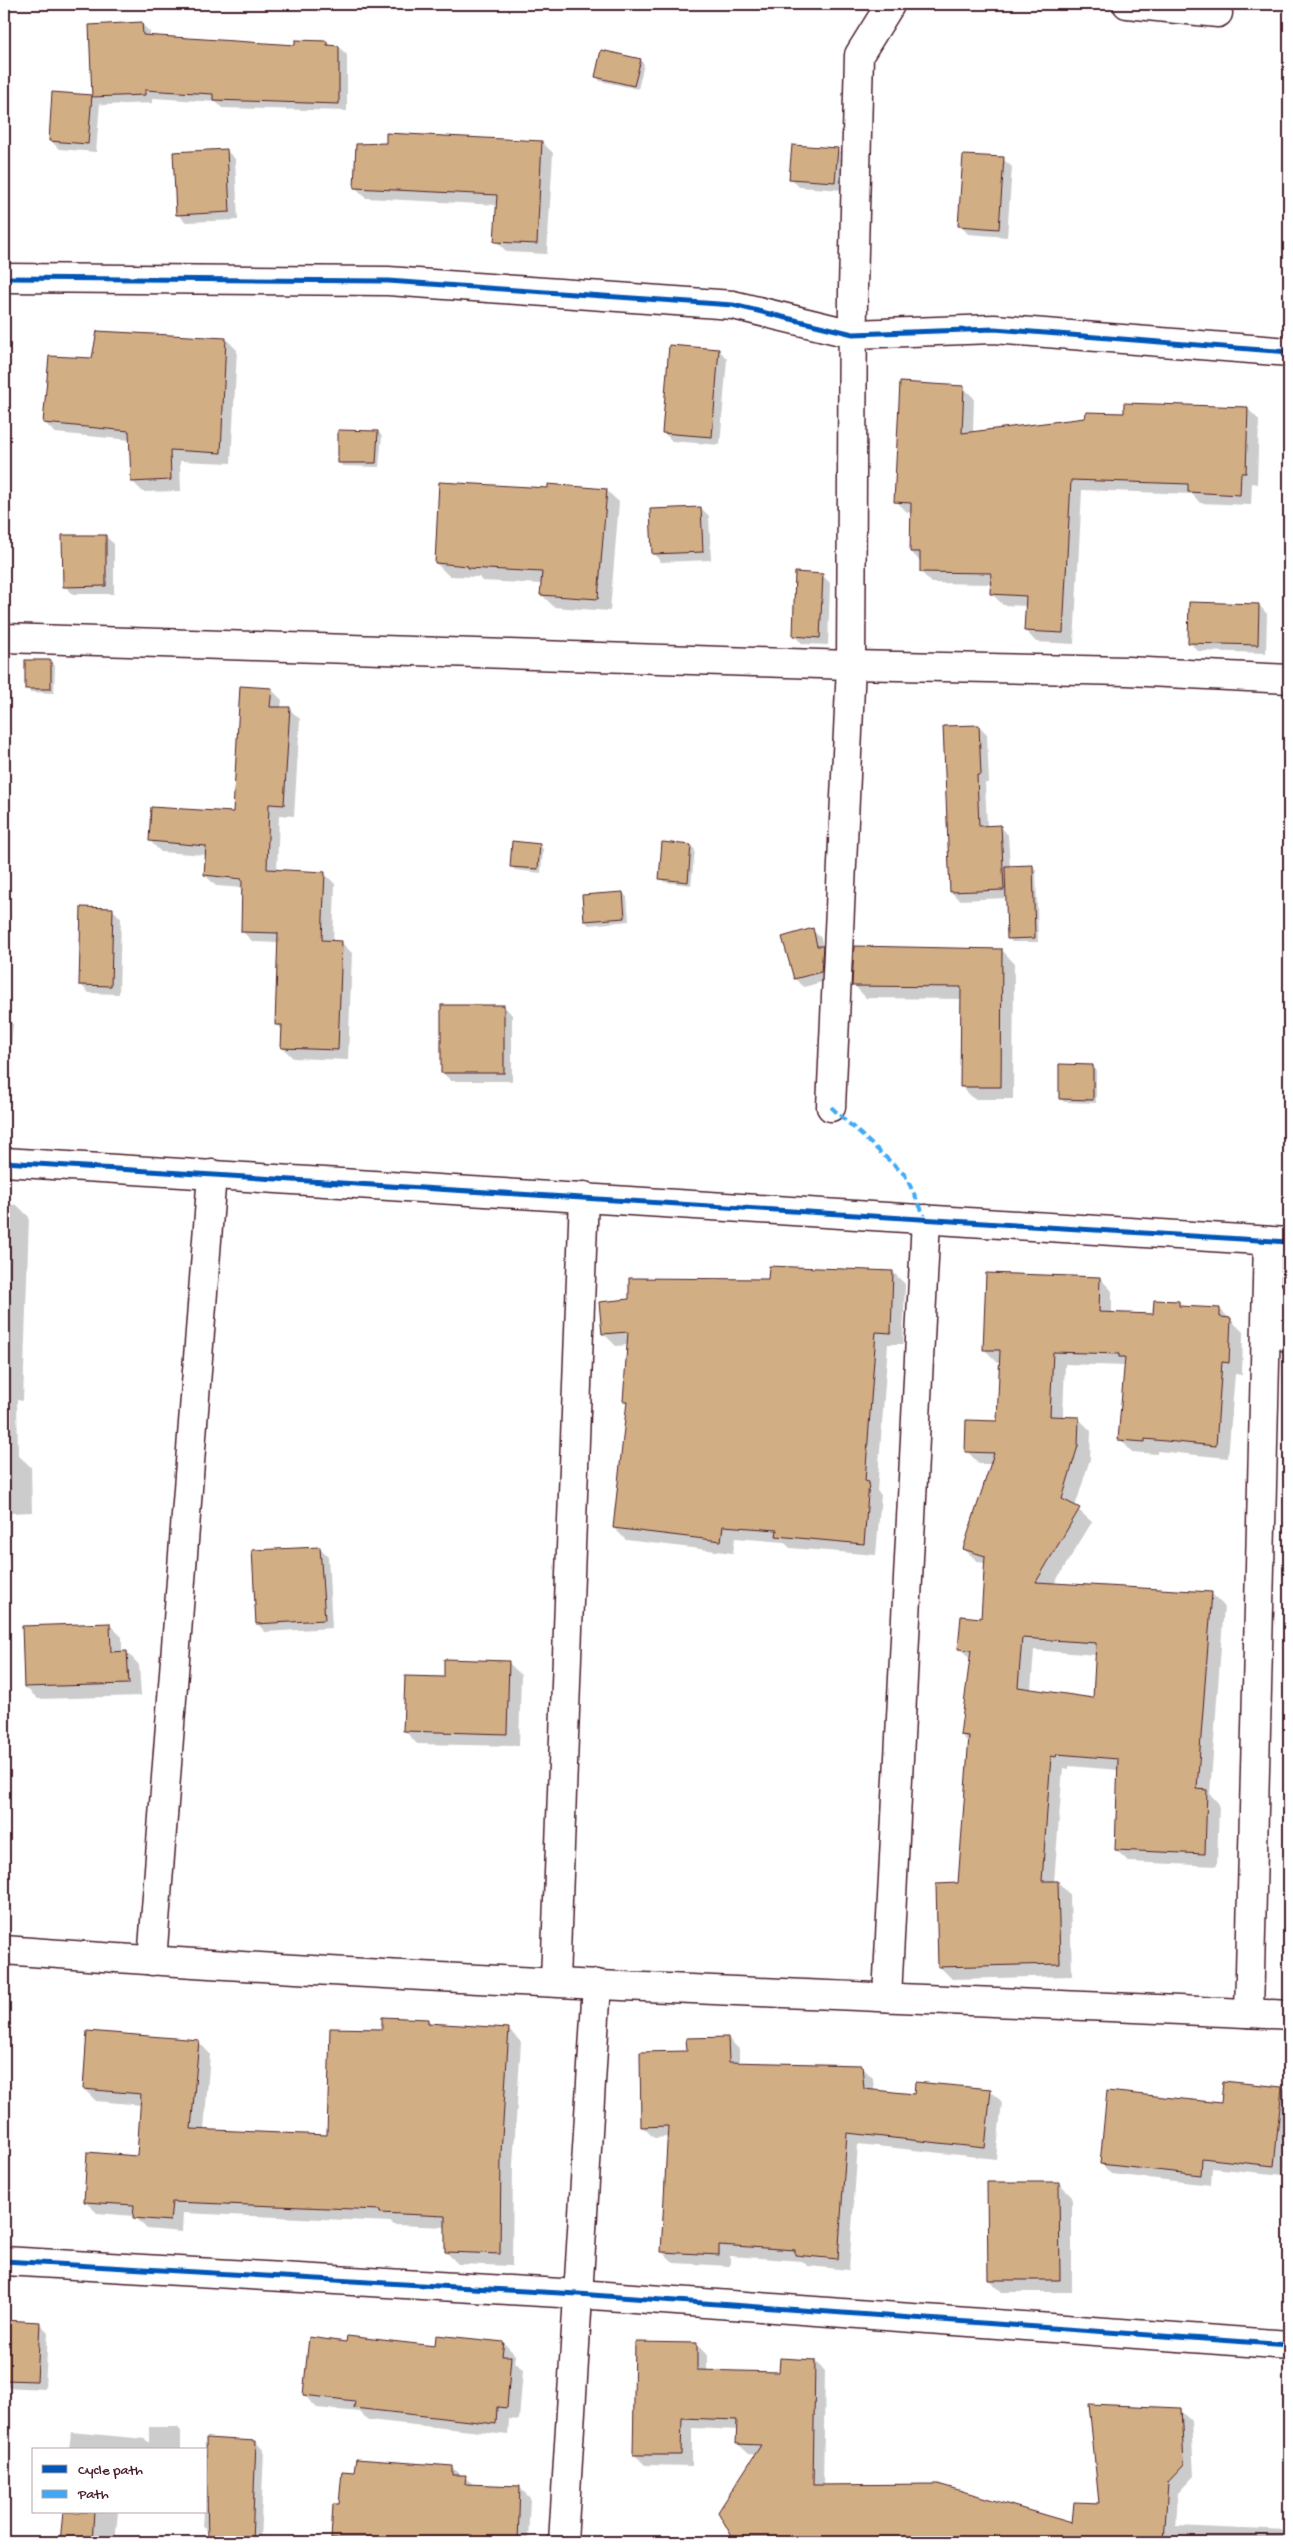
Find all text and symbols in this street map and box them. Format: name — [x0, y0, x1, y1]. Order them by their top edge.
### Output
legend — [32, 2448, 208, 2514]
text: Cycle path — [78, 2462, 143, 2480]
text: Path — [77, 2486, 109, 2504]

